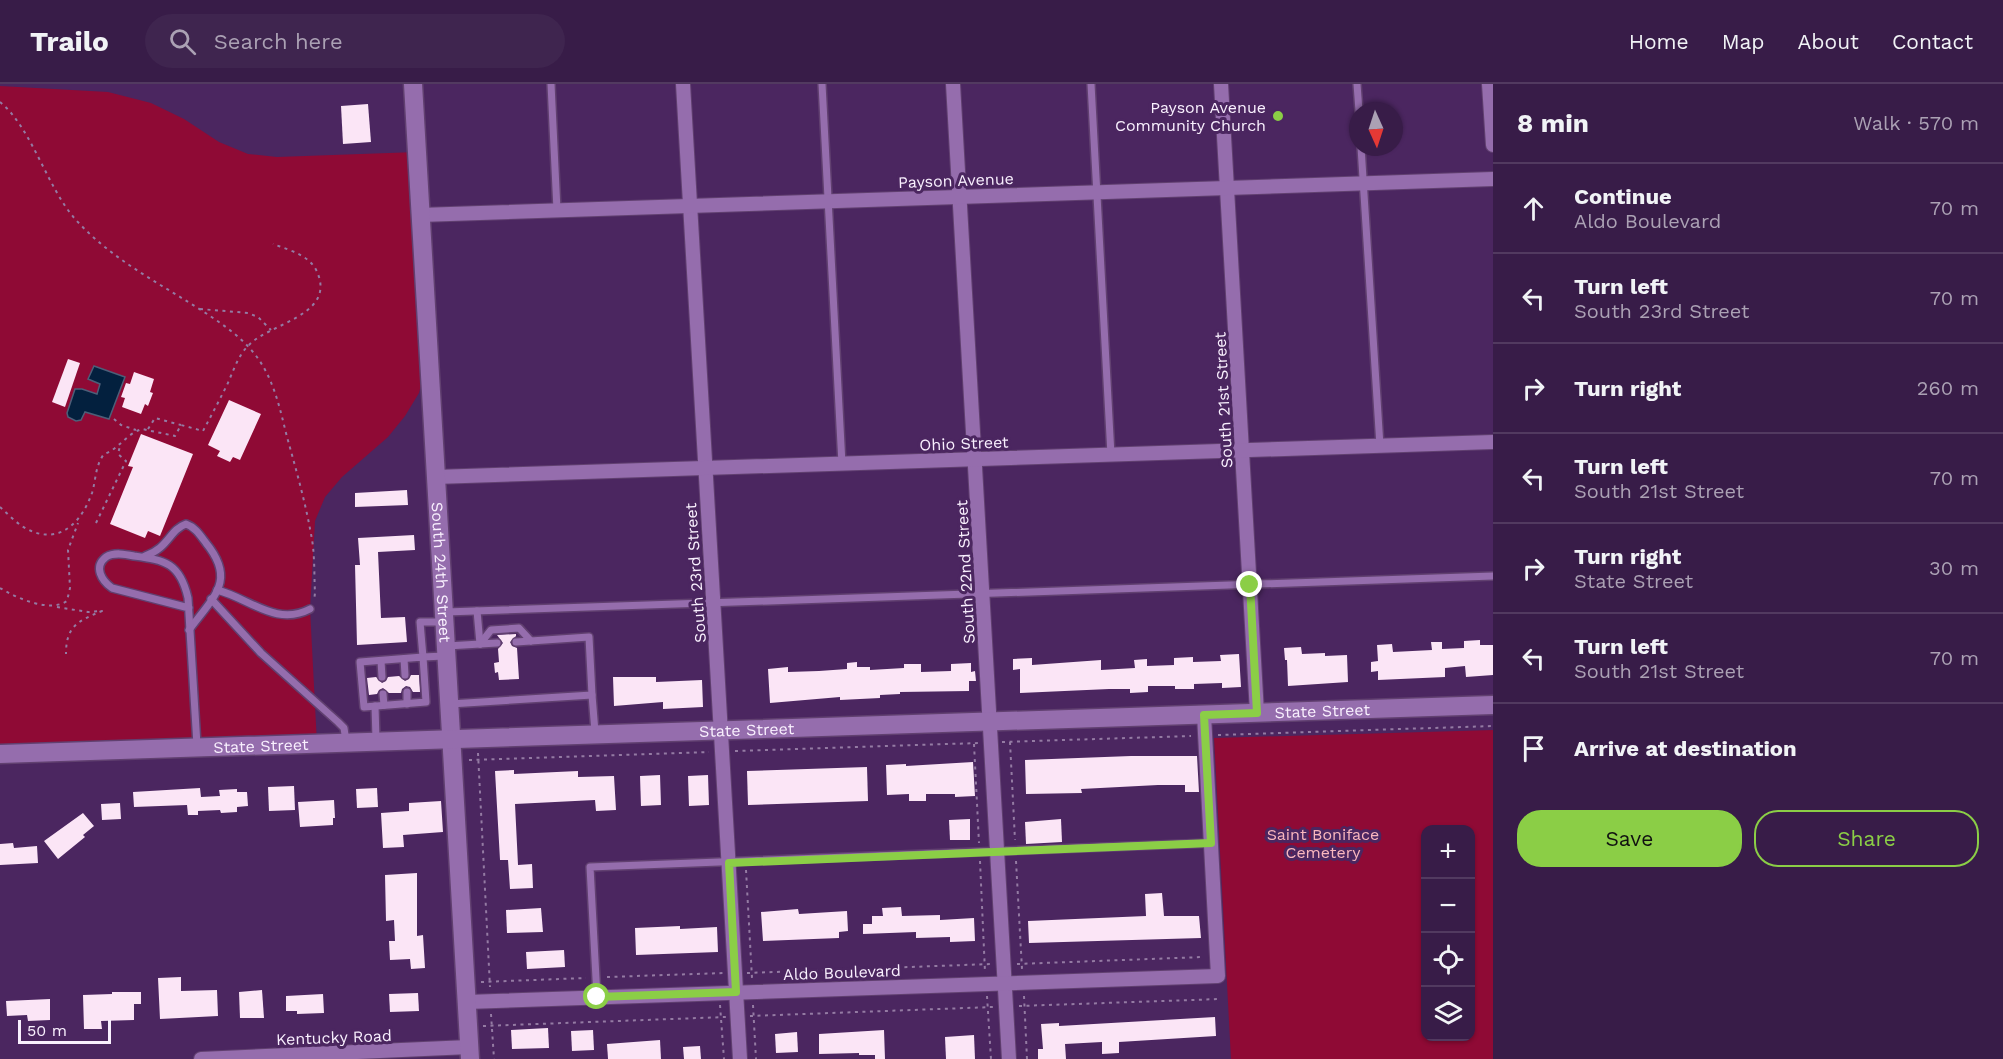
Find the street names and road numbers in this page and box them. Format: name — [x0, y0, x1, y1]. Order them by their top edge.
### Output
street label: Payson Avenue — [898, 169, 1014, 192]
street label: South 21st Street — [1210, 331, 1237, 468]
street label: Ohio Street — [919, 432, 1009, 455]
street label: South 22nd Street — [952, 499, 979, 644]
street label: South 24th Street — [427, 501, 455, 643]
street label: South 23rd Street — [681, 502, 710, 644]
street label: State Street — [1274, 700, 1371, 722]
street label: State Street — [699, 719, 795, 741]
street label: State Street — [213, 735, 309, 757]
street label: Aldo Boulevard — [783, 961, 901, 984]
street label: Kentucky Road — [276, 1026, 392, 1049]

